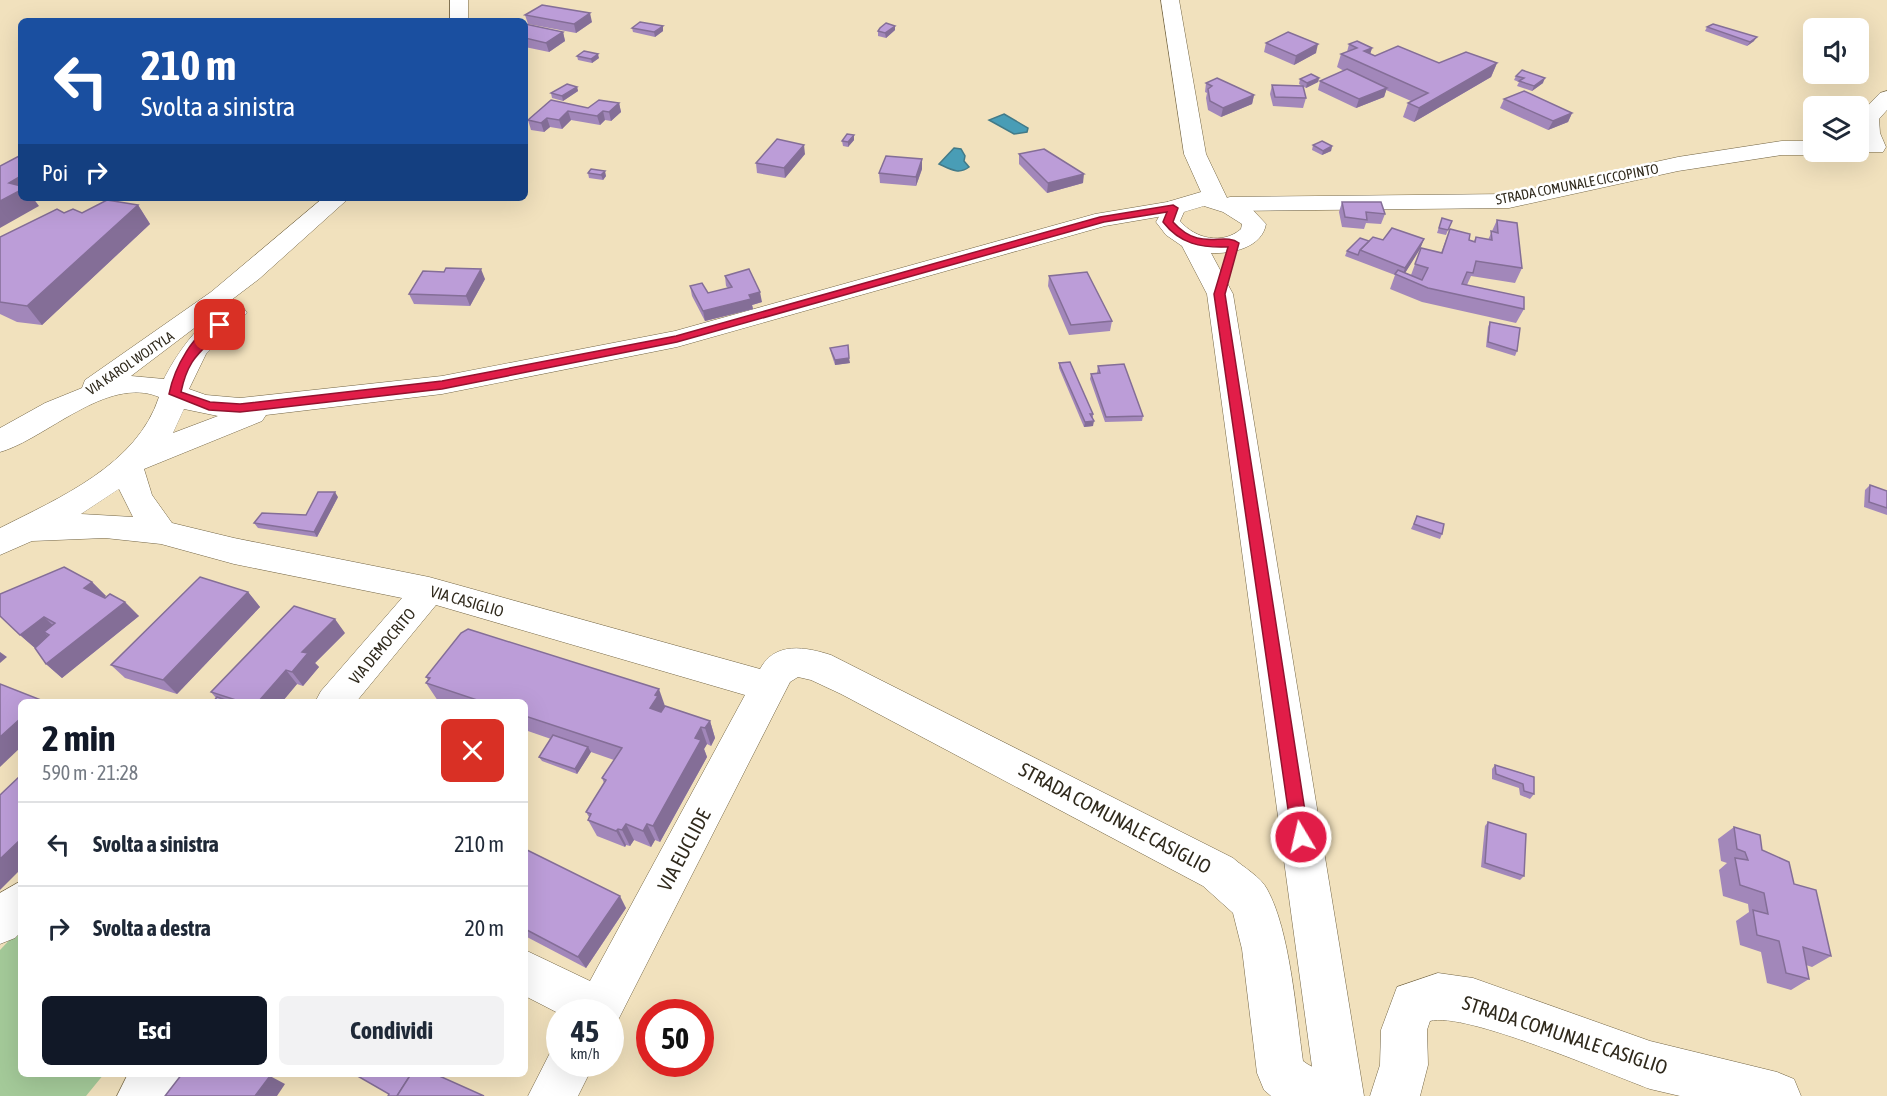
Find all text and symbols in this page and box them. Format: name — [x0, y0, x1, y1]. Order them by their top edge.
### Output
map controls — [1803, 18, 1869, 162]
button: sound — [1803, 18, 1869, 84]
text: 210 m — [141, 41, 236, 89]
icon: left — [42, 42, 120, 120]
text: Svolta a sinistra — [141, 91, 295, 122]
button: layers — [1803, 96, 1869, 162]
icon: right — [80, 156, 113, 189]
text: Poi — [42, 160, 68, 186]
street label: STRADA COMUNALE CICCOPINTO — [1494, 160, 1660, 208]
pin — [194, 299, 245, 350]
icon: arrive — [203, 308, 236, 341]
street label: VIA KAROL WOJTYLA — [83, 328, 177, 398]
street label: VIA CASIGLIO — [428, 582, 506, 620]
street label: VIA DEMOCRITO — [345, 605, 419, 687]
text: 2 min — [42, 717, 116, 759]
button: close — [441, 719, 504, 782]
street label: STRADA COMUNALE CASIGLIO — [1015, 757, 1215, 878]
text: 590 m · 21:28 — [42, 761, 138, 784]
street label: VIA EUCLIDE — [652, 805, 715, 895]
position arrow — [1269, 805, 1333, 869]
icon: left — [42, 828, 75, 861]
text: Svolta a sinistra — [93, 831, 219, 857]
text: 210 m — [454, 831, 504, 857]
icon: right — [42, 912, 75, 945]
text: Svolta a destra — [93, 915, 211, 941]
text: 20 m — [464, 915, 504, 941]
street label: STRADA COMUNALE CASIGLIO — [1460, 990, 1671, 1079]
button: Esci — [42, 996, 267, 1065]
button: Condividi — [279, 996, 504, 1065]
speed limit sign: 50 — [636, 999, 714, 1077]
text: 45 — [571, 1014, 599, 1048]
text: km/h — [570, 1045, 600, 1062]

